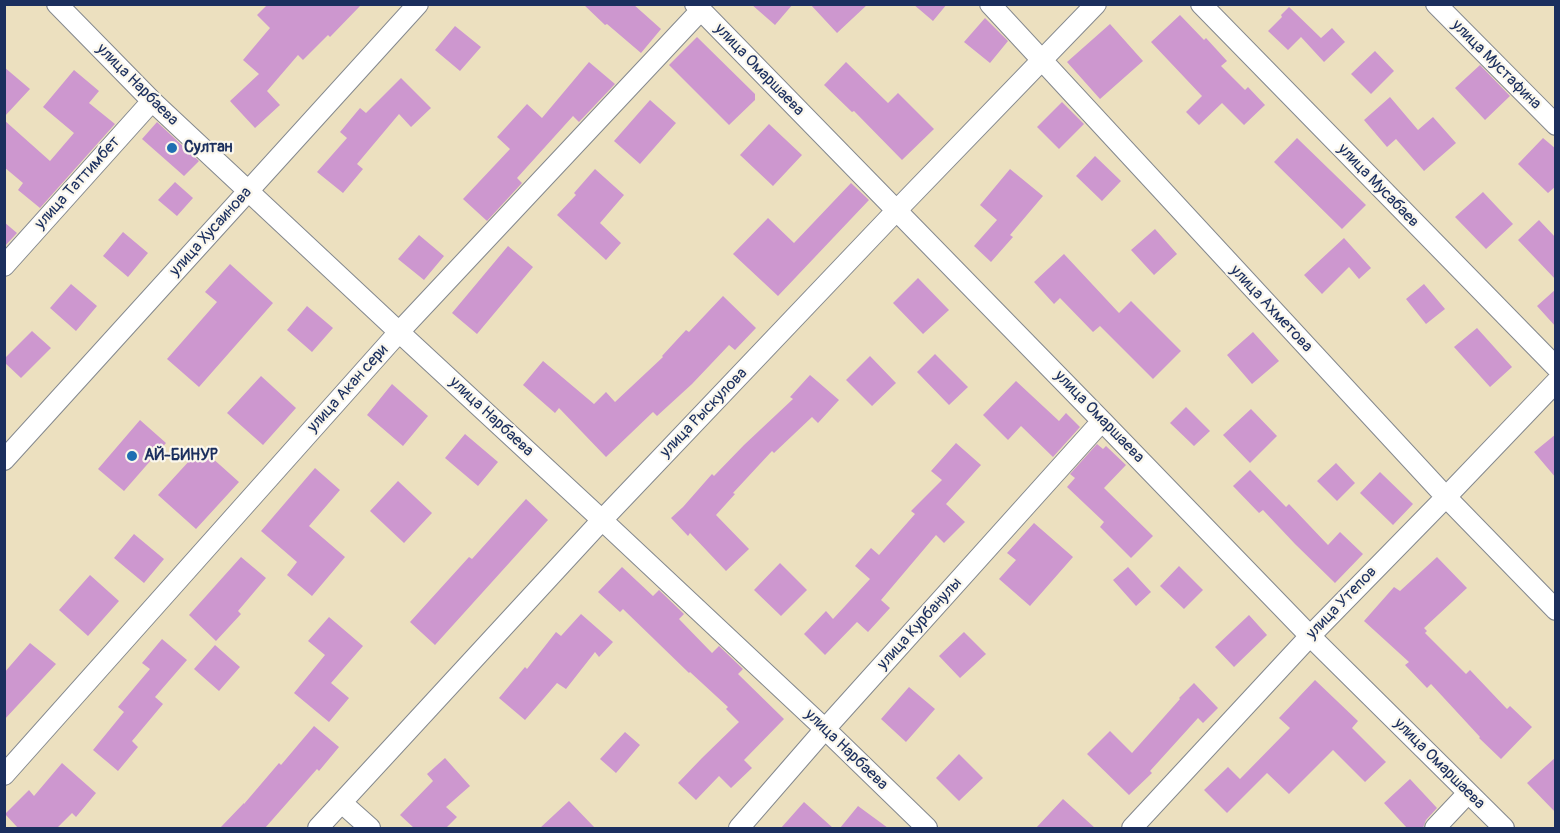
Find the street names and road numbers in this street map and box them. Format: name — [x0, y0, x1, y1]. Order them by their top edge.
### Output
street label: улица Мустафина — [1447, 16, 1545, 114]
street label: улица Омаршаева — [710, 20, 808, 120]
street label: улица Нарбаева — [92, 40, 182, 130]
street label: улица Таттимбет — [31, 133, 125, 233]
street label: улица Мусабаев — [1333, 140, 1423, 232]
street label: улица Хусаинова — [166, 183, 256, 281]
street label: улица Ахметова — [1226, 261, 1316, 357]
street label: улица Акан сери — [304, 341, 392, 437]
street label: улица Рыскулова — [656, 364, 752, 462]
street label: улица Омаршаева — [1050, 367, 1148, 467]
street label: улица Нарбаева — [445, 373, 537, 461]
street label: улица Утепов — [1303, 563, 1381, 643]
street label: улица Курбанулы — [874, 574, 966, 674]
street label: улица Нарбаева — [800, 705, 892, 795]
street label: улица Омаршаева — [1389, 714, 1489, 814]

